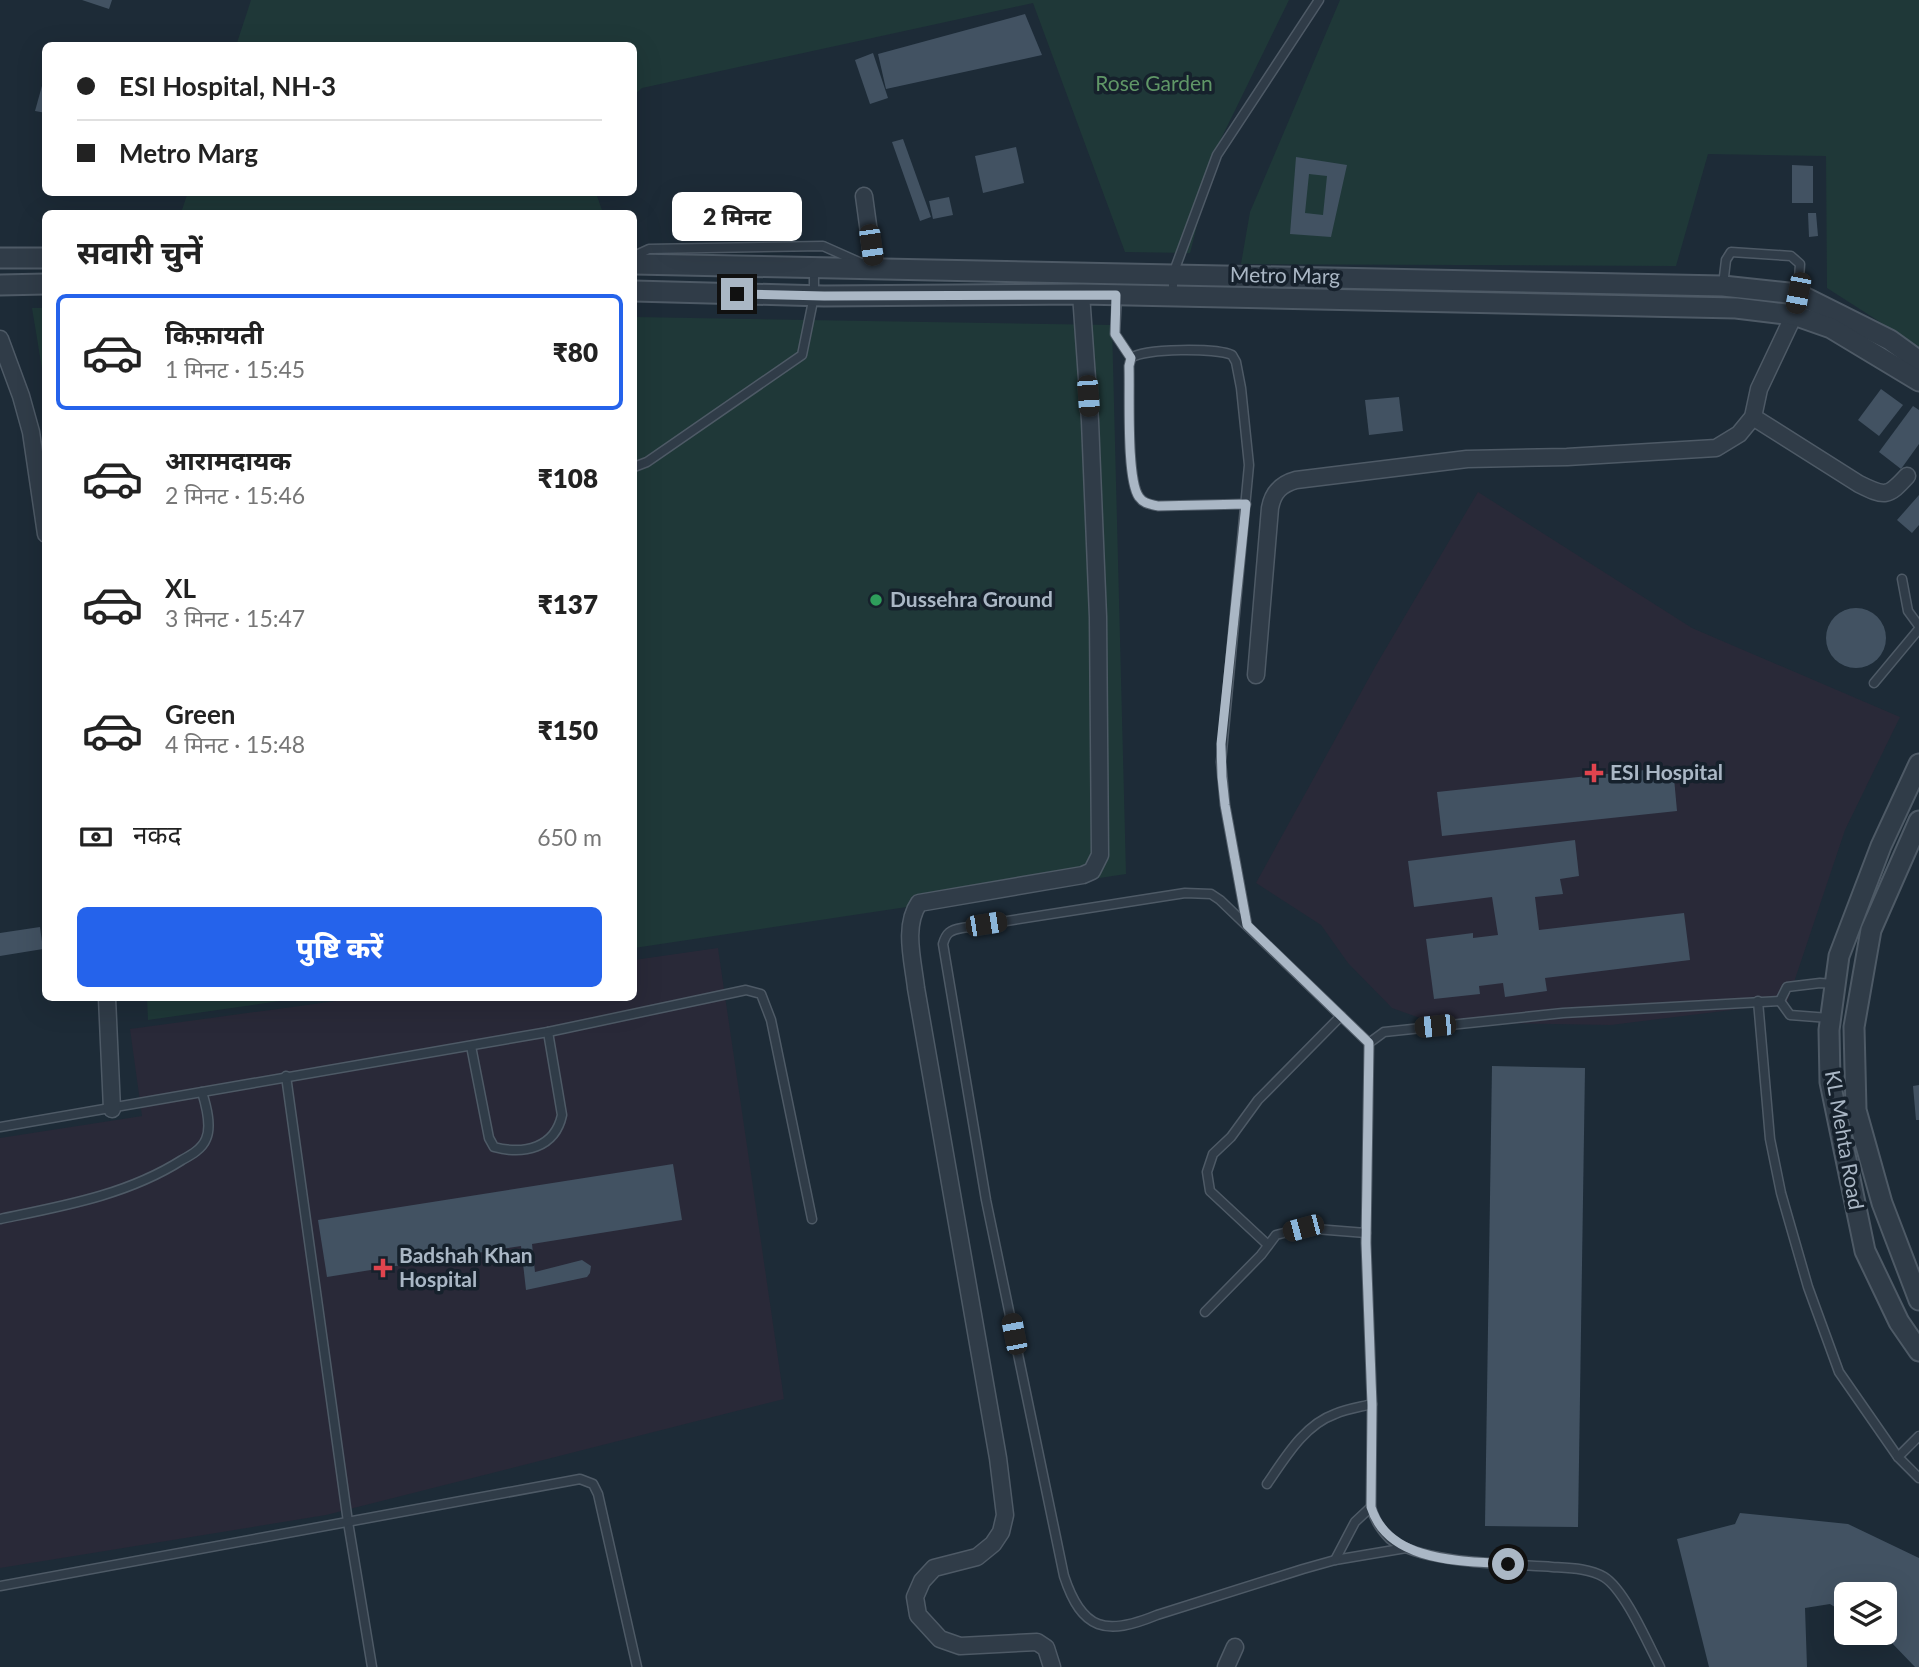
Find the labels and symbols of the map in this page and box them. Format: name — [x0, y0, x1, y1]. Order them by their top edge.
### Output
park label: Rose Garden — [1095, 70, 1213, 95]
callout: 2 मिनट — [672, 192, 802, 242]
car — [858, 223, 885, 267]
street label: Metro Marg — [1230, 261, 1340, 288]
car — [1784, 270, 1813, 316]
route end — [721, 278, 753, 310]
car — [1077, 374, 1100, 418]
place label: Dussehra Ground — [890, 586, 1053, 611]
marker: Dussehra Ground — [868, 592, 884, 608]
place label: ESI Hospital — [1610, 759, 1723, 784]
marker: ESI Hospital — [1584, 763, 1604, 783]
car — [964, 910, 1009, 938]
car — [1414, 1013, 1457, 1039]
street label: KL Mehta Road — [1821, 1068, 1870, 1211]
car — [1280, 1212, 1327, 1244]
place label: Badshah Khan Hospital — [399, 1242, 533, 1291]
marker: Badshah Khan Hospital — [373, 1258, 393, 1278]
car — [1000, 1311, 1029, 1357]
route start — [1492, 1548, 1524, 1580]

